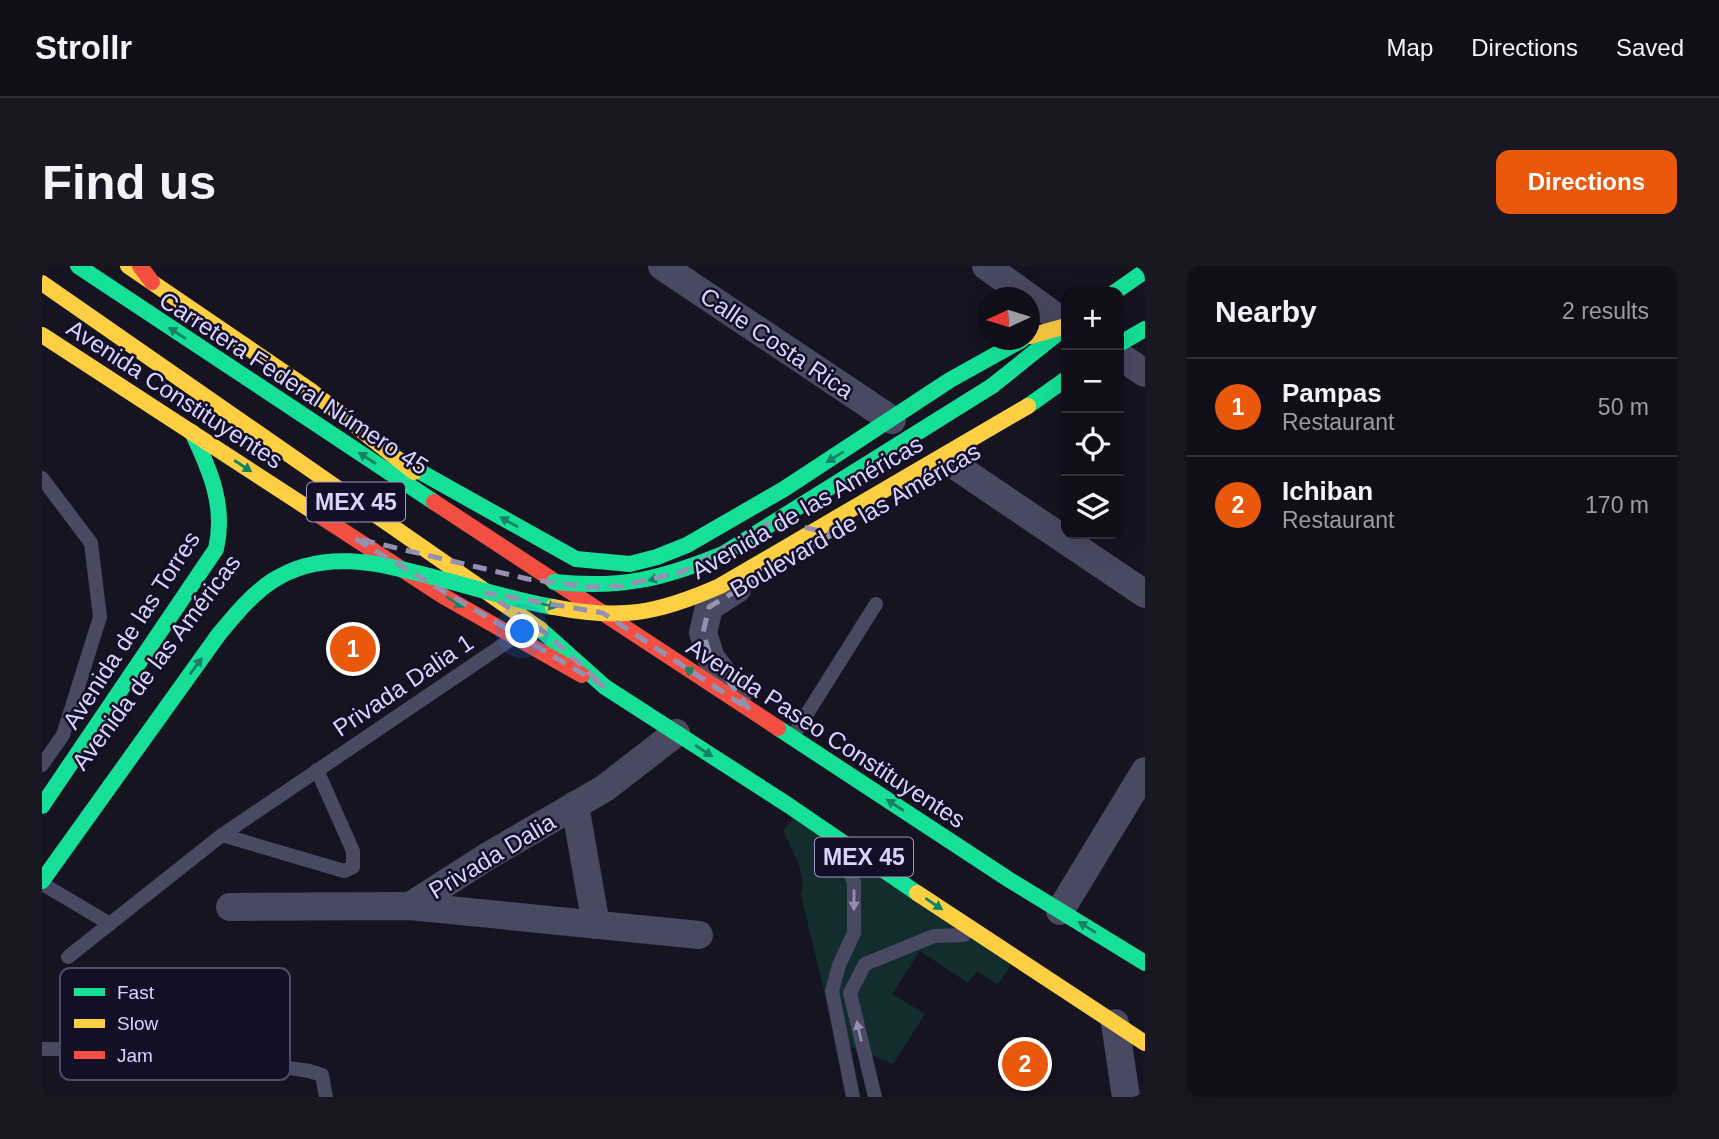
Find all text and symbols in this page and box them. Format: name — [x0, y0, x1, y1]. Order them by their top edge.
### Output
text: Strollr — [35, 29, 132, 66]
text: Map — [1387, 34, 1433, 61]
text: Directions — [1471, 34, 1578, 61]
text: Saved — [1616, 34, 1684, 61]
button: Directions — [1496, 150, 1677, 214]
text: Find us — [42, 155, 216, 209]
street label: Calle Costa Rica — [695, 282, 859, 405]
street label: Carretera Federal Número 45 — [155, 286, 433, 480]
north arrow — [977, 287, 1040, 350]
map controls — [1061, 287, 1124, 539]
button: + — [1061, 287, 1124, 350]
text: Nearby — [1215, 295, 1317, 328]
text: 2 results — [1562, 298, 1649, 324]
street label: Avenida Constituyentes — [62, 314, 288, 474]
one-way arrow — [167, 327, 187, 340]
button: − — [1061, 350, 1124, 413]
text: Pampas — [1282, 378, 1382, 408]
text: 1 — [1232, 394, 1244, 420]
text: 50 m — [1598, 394, 1649, 420]
text: Restaurant — [1282, 409, 1395, 435]
button: locate — [1061, 413, 1124, 476]
street label: Avenida de las Américas — [687, 430, 927, 584]
street label: Boulevard de las Américas — [725, 437, 985, 603]
one-way arrow — [825, 450, 844, 463]
one-way arrow — [358, 452, 377, 465]
one-way arrow — [233, 459, 253, 472]
button: layers — [1061, 476, 1124, 539]
text: Ichiban — [1282, 476, 1373, 506]
road number: MEX 45 — [307, 482, 405, 522]
text: 2 — [1232, 492, 1244, 518]
text: 170 m — [1585, 492, 1649, 518]
text: Restaurant — [1282, 507, 1395, 533]
one-way arrow — [499, 516, 519, 528]
street label: Avenida de las Torres — [57, 526, 205, 734]
street label: Avenida de las Américas — [66, 549, 246, 775]
one-way arrow — [647, 573, 669, 584]
one-way arrow — [445, 596, 464, 608]
one-way arrow — [536, 600, 558, 611]
your location — [505, 614, 539, 648]
pin: 1 — [330, 623, 376, 675]
street label: Privada Dalia 1 — [327, 628, 479, 742]
street label: Avenida Paseo Constituyentes — [682, 633, 970, 833]
one-way arrow — [189, 657, 203, 675]
one-way arrow — [683, 666, 703, 679]
one-way arrow — [694, 744, 713, 757]
one-way arrow — [886, 798, 904, 812]
street label: Privada Dalia — [424, 807, 561, 904]
road number: MEX 45 — [815, 838, 913, 876]
one-way arrow — [848, 889, 860, 911]
one-way arrow — [925, 897, 943, 911]
one-way arrow — [1077, 921, 1097, 934]
legend — [60, 968, 290, 1080]
text: Fast — [117, 982, 155, 1003]
text: Slow — [117, 1013, 158, 1034]
one-way arrow — [853, 1019, 864, 1041]
pin: 2 — [1002, 1038, 1048, 1090]
text: Jam — [117, 1045, 153, 1066]

